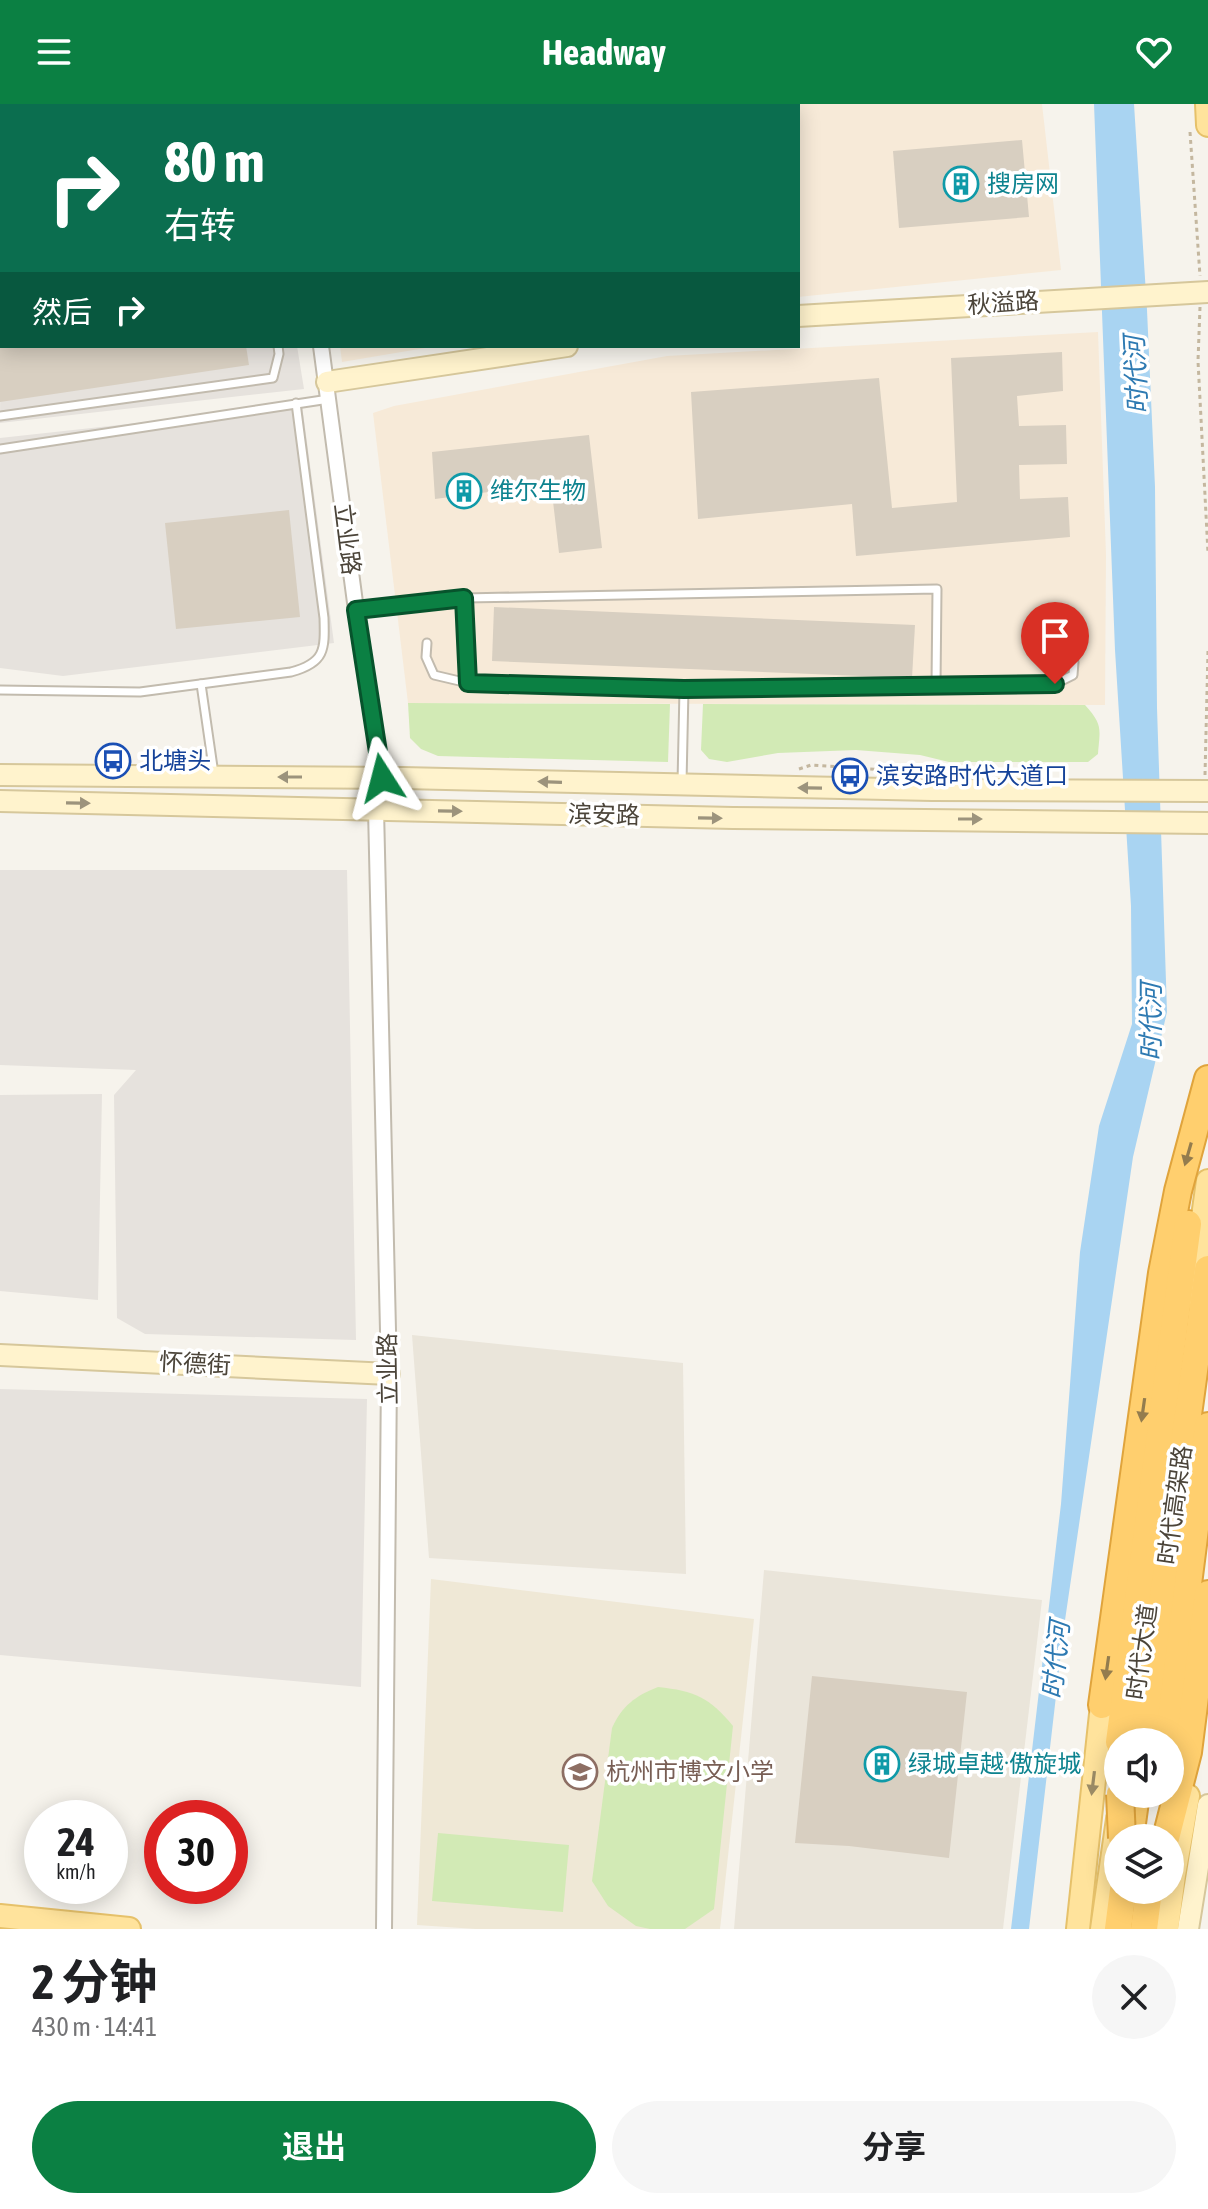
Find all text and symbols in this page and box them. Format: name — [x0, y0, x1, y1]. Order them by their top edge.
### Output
icon: menu — [32, 30, 76, 74]
icon: heart — [1132, 30, 1176, 74]
text: Headway — [542, 31, 666, 73]
text: 80 m — [164, 130, 265, 194]
icon: right — [32, 136, 136, 240]
building icon: 搜房网 — [942, 165, 980, 203]
place label: 搜房网 — [987, 170, 1059, 197]
text: 右转 — [164, 204, 236, 246]
street label: 秋溢路 — [966, 287, 1040, 318]
icon: right — [108, 288, 152, 332]
text: 然后 — [32, 295, 92, 329]
water label: 时代河 — [1119, 330, 1153, 415]
building icon: 维尔生物 — [445, 472, 483, 510]
place label: 维尔生物 — [490, 477, 586, 504]
street label: 立业路 — [330, 502, 365, 576]
pin — [1021, 602, 1089, 684]
icon: arrive — [1033, 614, 1077, 658]
position arrow — [340, 736, 424, 820]
bus stop icon: 北塘头 — [94, 742, 132, 780]
place label: 北塘头 — [139, 747, 211, 774]
bus stop icon: 滨安路时代大道口 — [831, 757, 869, 795]
place label: 滨安路时代大道口 — [876, 762, 1068, 789]
one-way arrow — [277, 771, 302, 783]
one-way arrow — [537, 775, 562, 788]
one-way arrow — [797, 782, 822, 795]
one-way arrow — [66, 797, 91, 809]
street label: 滨安路 — [568, 800, 640, 829]
one-way arrow — [438, 805, 463, 818]
one-way arrow — [698, 811, 723, 824]
one-way arrow — [958, 813, 983, 825]
water label: 时代河 — [1136, 978, 1166, 1061]
one-way arrow — [1181, 1143, 1194, 1167]
street label: 立业路 — [373, 1333, 402, 1405]
street label: 怀德街 — [158, 1348, 232, 1379]
one-way arrow — [1136, 1398, 1149, 1423]
street label: 时代高架路 — [1153, 1444, 1196, 1566]
street label: 时代大道 — [1121, 1603, 1162, 1701]
water label: 时代河 — [1037, 1615, 1076, 1700]
one-way arrow — [1101, 1656, 1114, 1681]
map controls — [1104, 1728, 1184, 1904]
button: sound — [1104, 1728, 1184, 1808]
building icon: 绿城卓越·傲旋城 — [863, 1745, 901, 1783]
place label: 绿城卓越·傲旋城 — [908, 1750, 1081, 1777]
school or university icon: 杭州市博文小学 — [561, 1753, 599, 1791]
place label: 杭州市博文小学 — [606, 1758, 774, 1785]
one-way arrow — [1087, 1771, 1100, 1796]
speed limit sign: 30 — [144, 1800, 248, 1904]
text: 24 — [57, 1819, 95, 1864]
button: layers — [1104, 1824, 1184, 1904]
text: km/h — [56, 1860, 96, 1883]
text: 2 分钟 — [32, 1954, 157, 2009]
button: close — [1092, 1955, 1176, 2039]
text: 430 m · 14:41 — [32, 2012, 157, 2042]
button: 退出 — [32, 2101, 596, 2193]
button: 分享 — [612, 2101, 1176, 2193]

